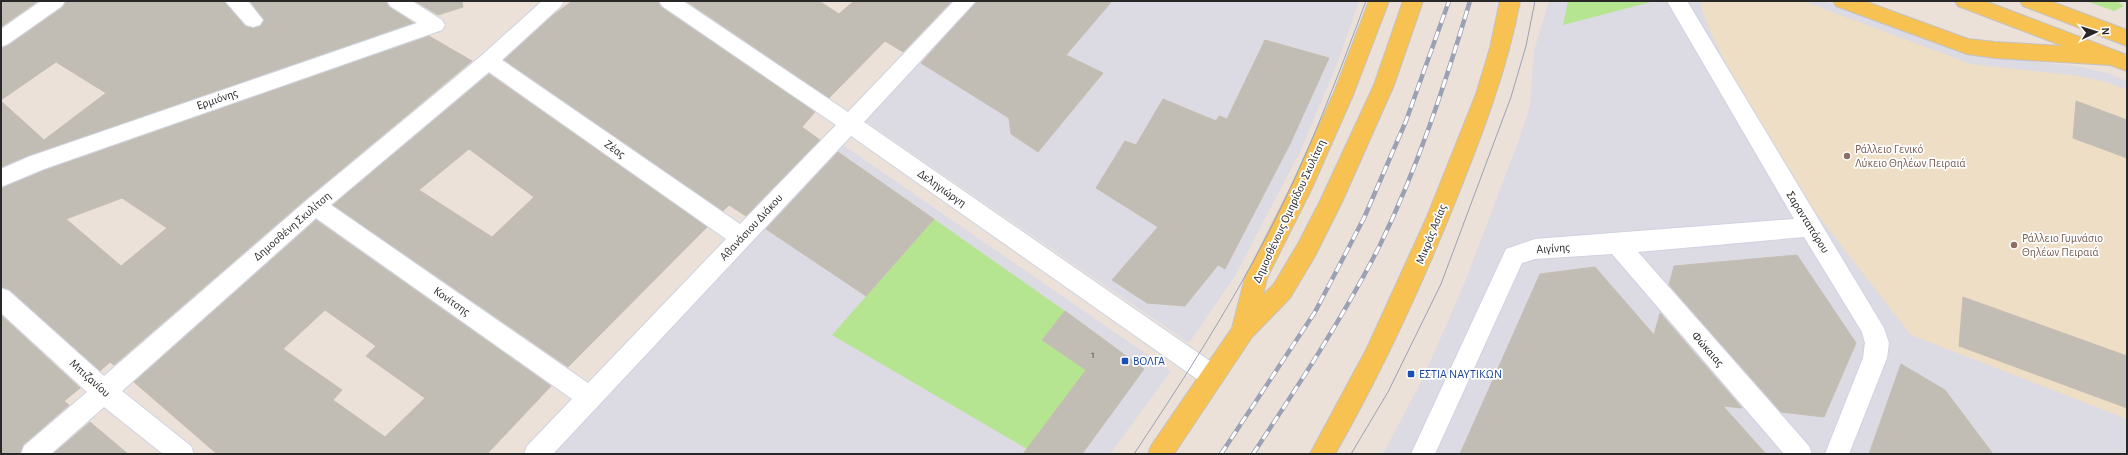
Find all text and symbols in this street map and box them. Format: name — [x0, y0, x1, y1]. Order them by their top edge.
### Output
north arrow — [2076, 12, 2116, 52]
text: N — [2100, 27, 2111, 36]
street label: Ερμιόνης — [195, 86, 240, 113]
street label: Δημοσθένους Ομηρίδου Σκυλίτση — [1250, 137, 1328, 285]
street label: Ζέας — [602, 138, 628, 161]
place label: Ράλλειο Γενικό Λύκειο Θηλέων Πειραιά — [1855, 143, 1966, 169]
marker: Ράλλειο Γενικό Λύκειο Θηλέων Πειραιά — [1842, 151, 1852, 161]
street label: Δεληγιώργη — [915, 167, 969, 209]
street label: Δημοσθένη Σκυλίτση — [251, 189, 333, 263]
street label: Σαρανταπόρου — [1784, 189, 1832, 255]
street label: Αθανάσιου Διάκου — [717, 191, 785, 263]
street label: Μικράς Ασίας — [1414, 202, 1450, 266]
place label: Ράλλειο Γυμνάσιο Θηλέων Πειραιά — [2022, 232, 2103, 258]
marker: Ράλλειο Γυμνάσιο Θηλέων Πειραιά — [2009, 240, 2019, 250]
street label: Αιγίνης — [1536, 241, 1571, 256]
street label: Κονίτσης — [431, 284, 473, 319]
street label: Φώκαιας — [1689, 329, 1727, 370]
house number: 1 — [1091, 350, 1095, 360]
place label: ΒΟΛΓΑ — [1133, 355, 1165, 367]
marker: ΒΟΛΓΑ — [1120, 356, 1130, 366]
street label: Μπιζανίου — [67, 357, 113, 400]
place label: ΕΣΤΙΑ ΝΑΥΤΙΚΩΝ — [1419, 368, 1502, 380]
marker: ΕΣΤΙΑ ΝΑΥΤΙΚΩΝ — [1406, 369, 1416, 379]

